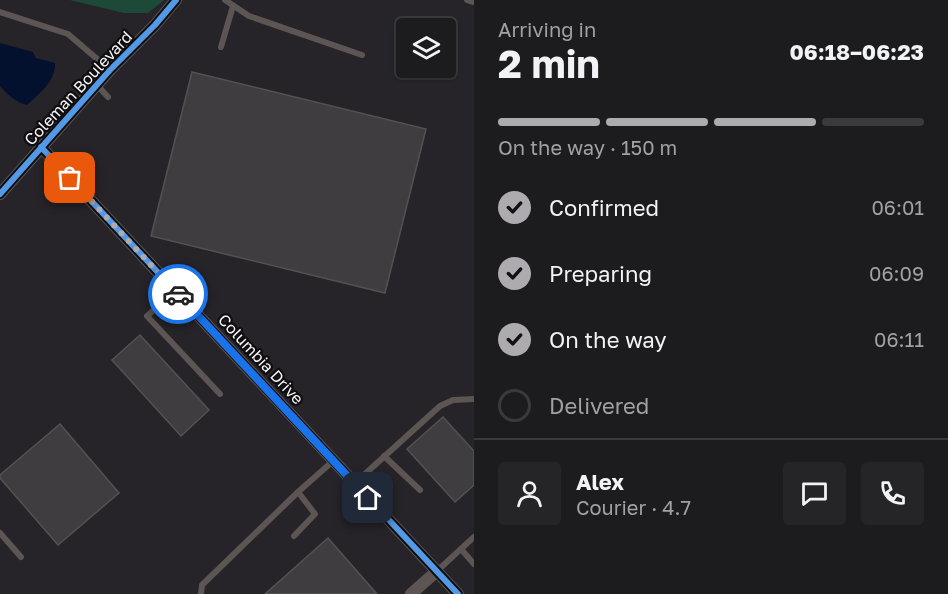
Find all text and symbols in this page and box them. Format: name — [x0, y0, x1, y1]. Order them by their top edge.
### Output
text: Arriving in — [498, 17, 596, 41]
map controls — [396, 18, 456, 78]
button: layers — [396, 18, 456, 78]
street label: Coleman Boulevard — [20, 27, 136, 149]
text: 06:18–06:23 — [789, 38, 924, 65]
text: 2 min — [498, 40, 600, 87]
text: On the way · 150 m — [498, 135, 677, 159]
pin — [44, 152, 95, 203]
icon: bag — [53, 161, 86, 194]
icon: check — [498, 191, 531, 224]
text: Confirmed — [549, 194, 659, 221]
text: 06:01 — [871, 195, 924, 219]
icon: check — [498, 257, 531, 290]
text: Preparing — [549, 260, 652, 287]
text: 06:09 — [869, 261, 924, 285]
courier — [148, 264, 208, 324]
icon: car — [162, 278, 195, 311]
street label: Columbia Drive — [214, 310, 308, 408]
icon: check — [498, 323, 531, 356]
text: On the way — [549, 326, 667, 353]
text: 06:11 — [874, 327, 924, 351]
text: Delivered — [549, 392, 649, 419]
button: person — [498, 462, 561, 525]
button: chat — [783, 462, 846, 525]
button: phone — [861, 462, 924, 525]
text: Alex — [576, 468, 624, 495]
pin — [342, 472, 393, 523]
icon: home — [351, 481, 384, 514]
text: Courier · 4.7 — [576, 495, 691, 519]

